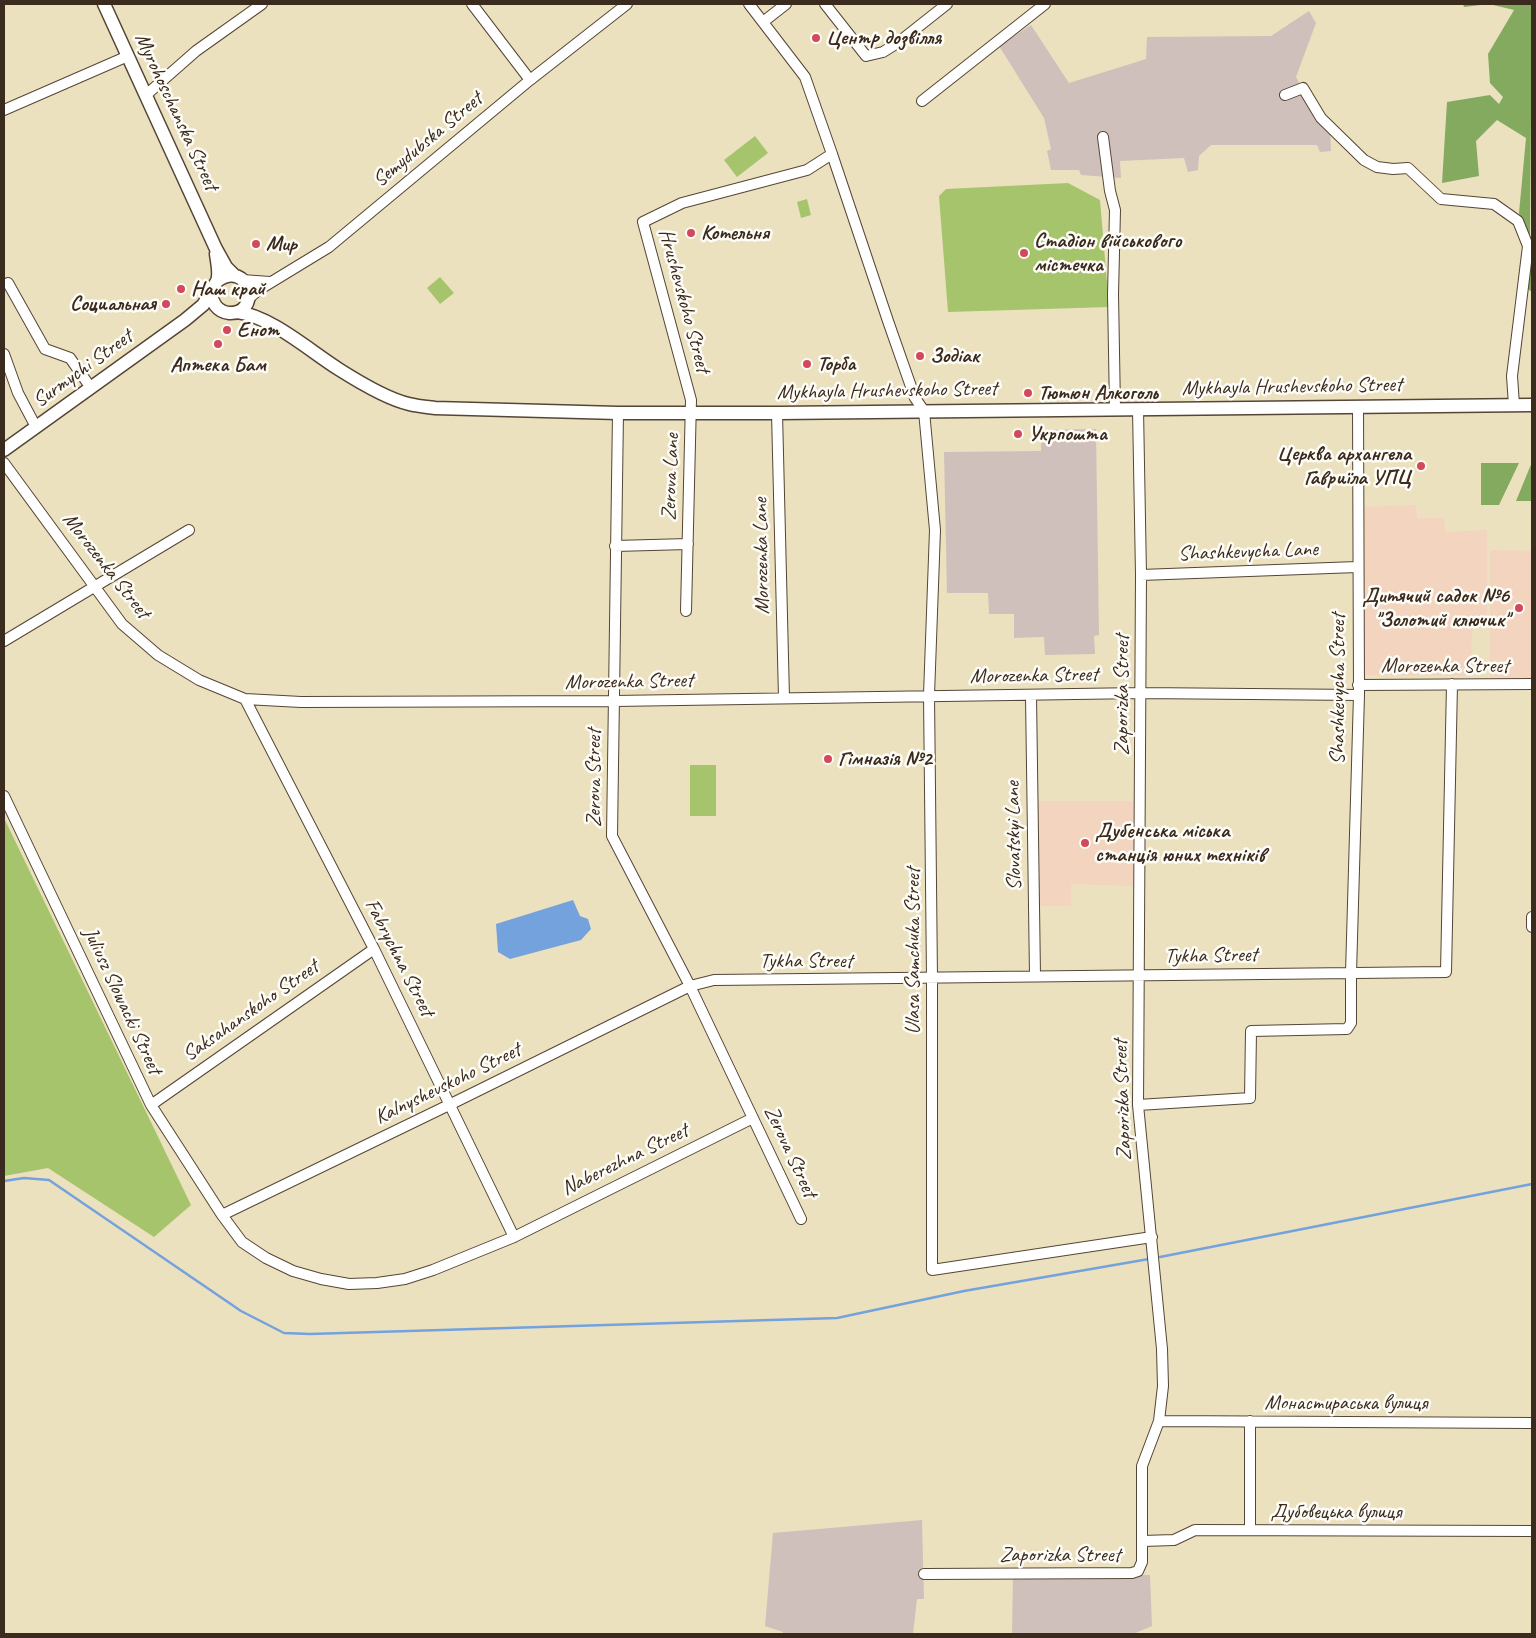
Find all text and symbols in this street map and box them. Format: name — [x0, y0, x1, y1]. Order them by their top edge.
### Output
place label: Центр дозвілля — [826, 25, 941, 51]
street label: Myrohoschanska Street — [128, 29, 224, 195]
marker: Центр дозвілля — [810, 32, 822, 44]
street label: Semydubska Street — [368, 87, 488, 193]
place label: Котельня — [701, 220, 769, 246]
street label: Hrushevskoho Street — [653, 226, 715, 376]
marker: Котельня — [685, 227, 697, 239]
place label: Стадіон військового містечка — [1034, 228, 1182, 278]
place label: Мир — [266, 231, 297, 257]
marker: Мир — [250, 238, 262, 250]
marker: Стадіон військового містечка — [1018, 247, 1030, 259]
place label: Наш край — [191, 276, 265, 302]
marker: Наш край — [175, 283, 187, 295]
place label: Социальная — [70, 291, 156, 317]
marker: Социальная — [160, 298, 172, 310]
place label: Енот — [237, 317, 279, 343]
street label: Surmychi Street — [28, 324, 138, 414]
marker: Енот — [221, 324, 233, 336]
marker: Аптека Бам — [212, 338, 224, 350]
place label: Зодіак — [930, 343, 979, 369]
marker: Зодіак — [914, 350, 926, 362]
place label: Торба — [817, 351, 856, 377]
place label: Аптека Бам — [170, 352, 266, 378]
marker: Торба — [801, 358, 813, 370]
street label: Mykhayla Hrushevskoho Street — [1182, 372, 1402, 402]
street label: Mykhayla Hrushevskoho Street — [777, 376, 997, 406]
place label: Тютюн Алкоголь — [1038, 380, 1158, 406]
marker: Тютюн Алкоголь — [1022, 387, 1034, 399]
place label: Укрпошта — [1028, 421, 1107, 447]
marker: Укрпошта — [1012, 428, 1024, 440]
street label: Zerova Lane — [657, 433, 685, 521]
place label: Церква архангела Гавриїла УПЦ — [1277, 441, 1411, 491]
marker: Церква архангела Гавриїла УПЦ — [1415, 460, 1427, 472]
street label: Morozenka Lane — [748, 497, 776, 615]
street label: Morozenka Street — [57, 508, 155, 624]
street label: Shashkevycha Lane — [1178, 537, 1318, 567]
place label: Дитячий садок №6 "Золотий ключик" — [1362, 583, 1509, 633]
marker: Дитячий садок №6 "Золотий ключик" — [1513, 602, 1525, 614]
street label: Shashkevycha Street — [1325, 613, 1351, 765]
street label: Zaporizka Street — [1109, 635, 1135, 755]
street label: Morozenka Street — [1381, 653, 1509, 679]
street label: Morozenka Street — [970, 662, 1098, 690]
street label: Morozenka Street — [565, 668, 693, 696]
street label: Zerova Street — [581, 729, 607, 827]
place label: Гімназія №2 — [838, 746, 932, 772]
marker: Гімназія №2 — [822, 753, 834, 765]
street label: Slovatskyi Lane — [1000, 781, 1028, 891]
place label: Дубенська міська станція юних техніків — [1095, 818, 1265, 868]
marker: Дубенська міська станція юних техніків — [1079, 837, 1091, 849]
street label: Ulasa Samchuka Street — [900, 868, 926, 1034]
street label: Fabrychna Street — [359, 895, 439, 1021]
street label: Juliusz Slowacki Street — [77, 924, 167, 1078]
street label: Tykha Street — [1164, 943, 1258, 969]
street label: Tykha Street — [760, 948, 852, 974]
street label: Saksahanskoho Street — [178, 955, 324, 1067]
street label: Kalnyshevskoho Street — [371, 1038, 525, 1130]
street label: Zaporizka Street — [1108, 1039, 1138, 1161]
street label: Zerova Street — [758, 1102, 822, 1202]
street label: Naberezhna Street — [558, 1118, 692, 1202]
street label: Монастираська вулиця — [1265, 1390, 1427, 1416]
street label: Дубовецька вулиця — [1271, 1499, 1401, 1525]
street label: Zaporizka Street — [1000, 1542, 1120, 1568]

